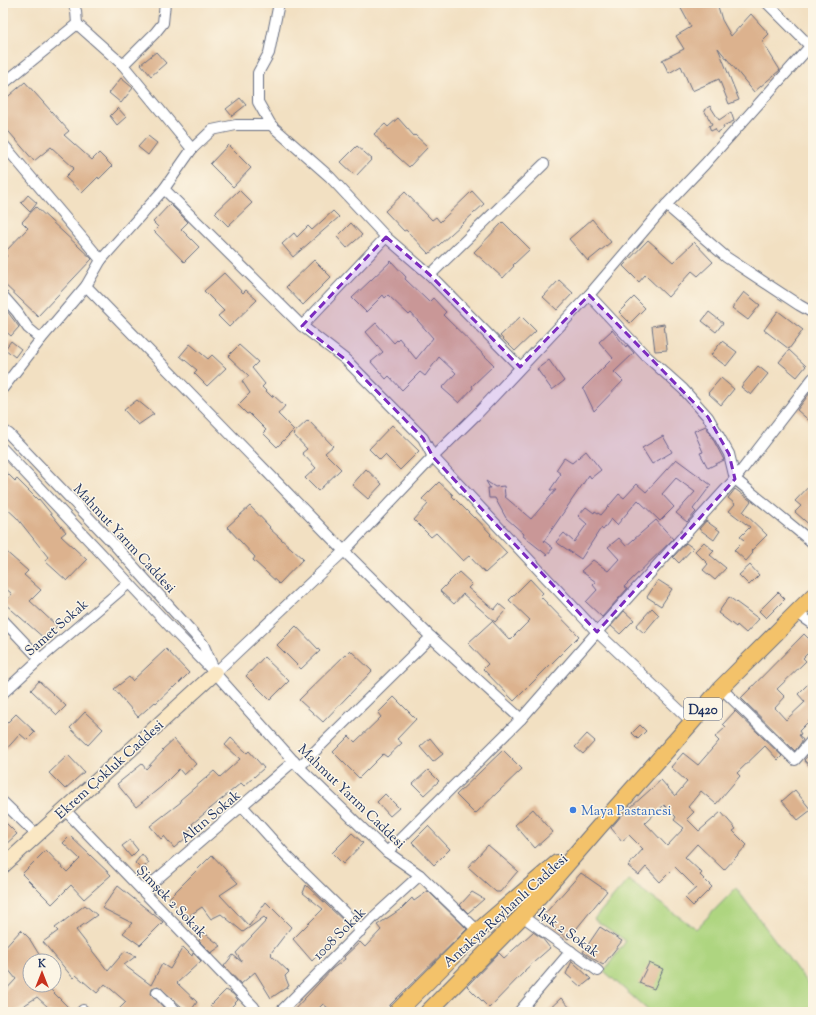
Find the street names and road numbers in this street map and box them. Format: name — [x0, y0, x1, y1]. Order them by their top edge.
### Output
street label: Mahmut Yarım Caddesi — [68, 480, 180, 598]
street label: Samet Sokak — [21, 595, 94, 662]
road number: D420 — [684, 698, 722, 720]
street label: Ekrem Çokluk Caddesi — [52, 716, 169, 825]
street label: Mahmut Yarım Caddesi — [292, 741, 409, 854]
street label: Altın Sokak — [177, 786, 246, 849]
street label: Antakya-Reyhanlı Caddesi — [440, 850, 573, 973]
street label: Şimşek 2 Sokak — [131, 862, 211, 943]
street label: 1008 Sokak — [310, 903, 371, 965]
street label: Işık 2 Sokak — [533, 904, 603, 963]

